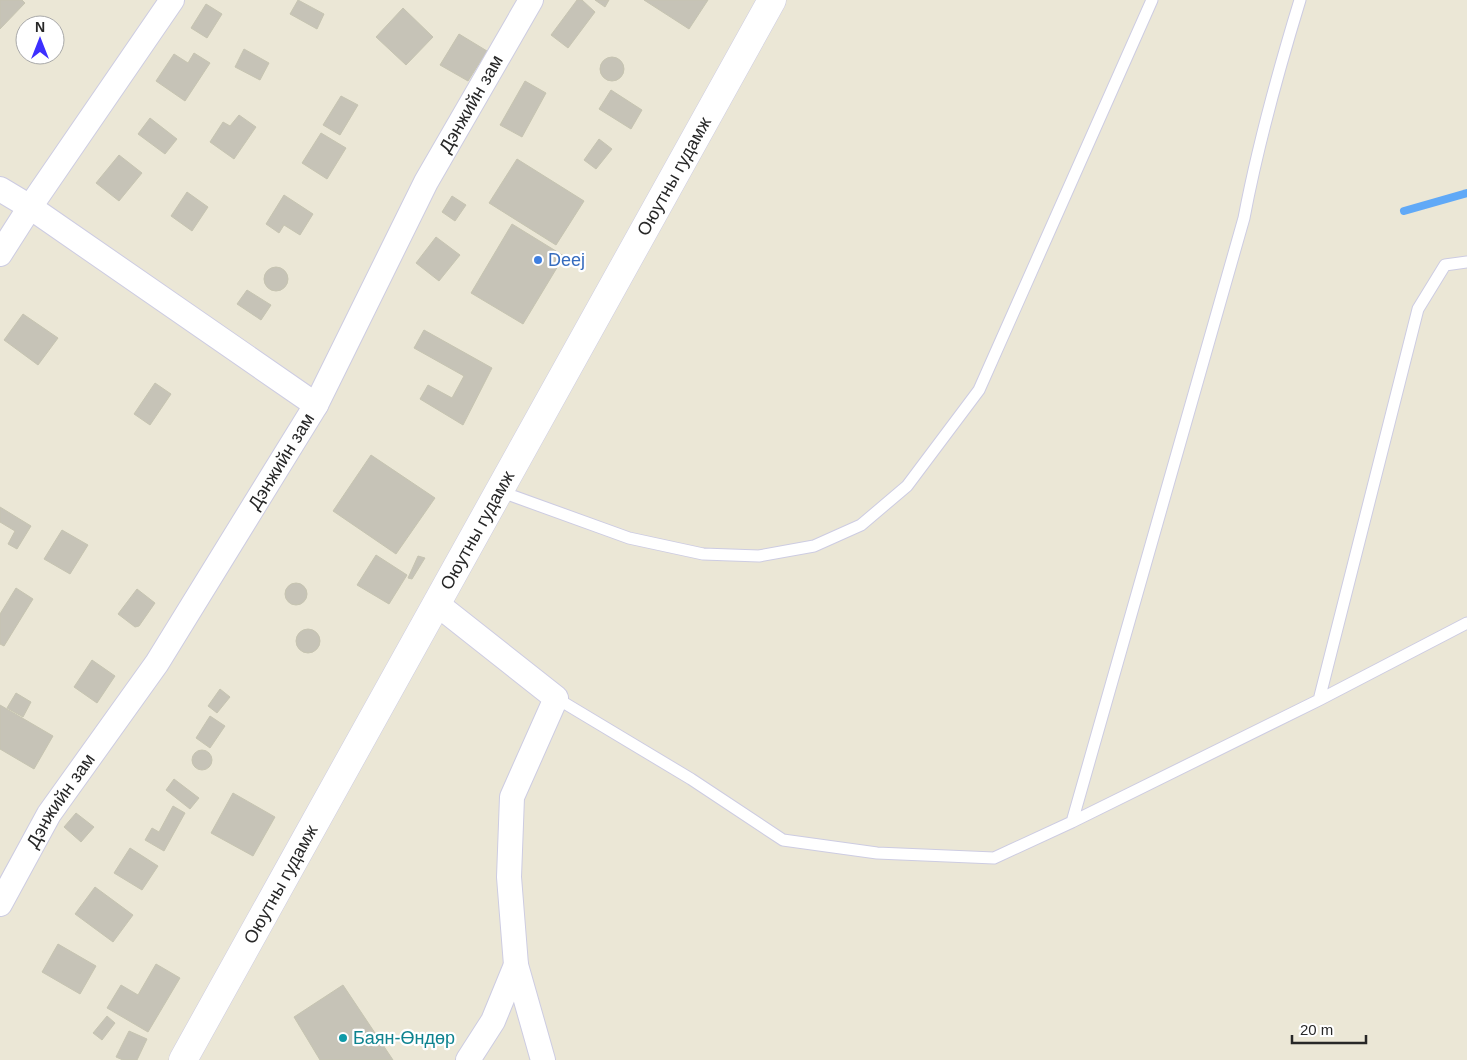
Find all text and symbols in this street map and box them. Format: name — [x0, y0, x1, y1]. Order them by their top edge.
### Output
north arrow — [15, 15, 65, 65]
text: N — [35, 19, 45, 35]
street label: Дэнжийн зам — [435, 52, 507, 156]
street label: Оюутны гудамж — [633, 113, 715, 239]
place label: Deej — [548, 250, 585, 270]
marker: Deej — [532, 254, 544, 266]
street label: Дэнжийн зам — [244, 410, 318, 513]
street label: Оюутны гудамж — [436, 467, 518, 593]
street label: Дэнжийн зам — [23, 750, 99, 851]
street label: Оюутны гудамж — [240, 821, 322, 947]
scale bar — [1292, 1012, 1366, 1044]
text: 20 m — [1300, 1021, 1333, 1038]
place label: Баян-Өндөр — [353, 1028, 455, 1048]
marker: Баян-Өндөр — [337, 1032, 349, 1044]

